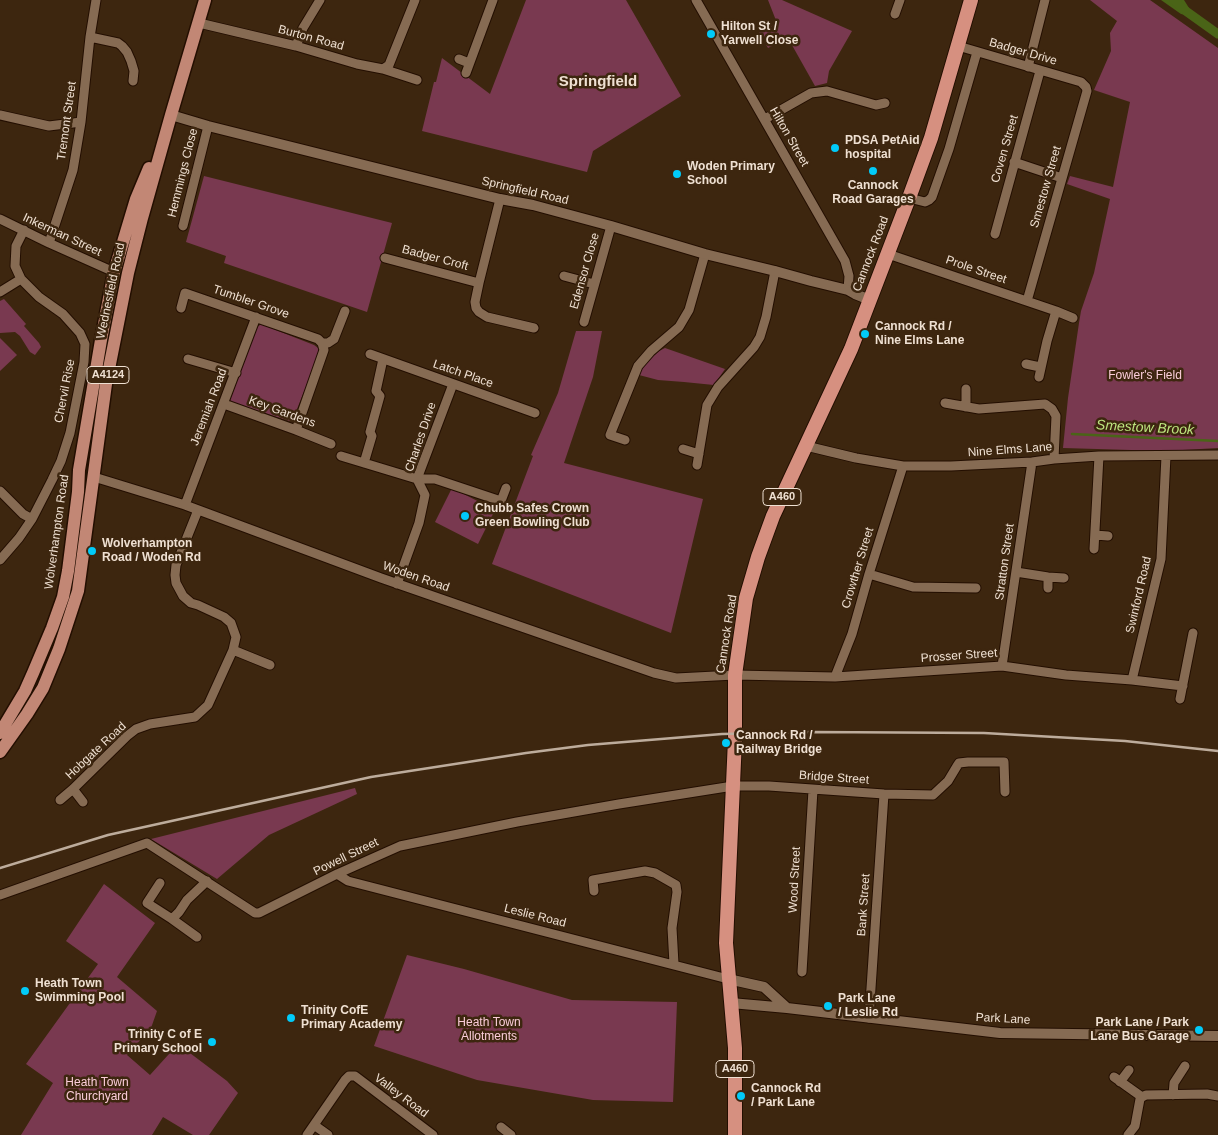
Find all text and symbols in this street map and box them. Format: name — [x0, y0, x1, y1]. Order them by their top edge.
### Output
place label: Hilton St / Yarwell Close — [721, 20, 798, 48]
street label: Burton Road — [277, 22, 345, 54]
marker: Hilton St / Yarwell Close — [705, 28, 717, 40]
street label: Badger Drive — [987, 35, 1059, 69]
district label: Springfield — [559, 73, 637, 91]
street label: Tremont Street — [54, 81, 80, 161]
street label: Hilton Street — [766, 105, 812, 169]
street label: Coven Street — [988, 113, 1022, 185]
street label: Hemmings Close — [165, 127, 201, 219]
place label: PDSA PetAid hospital — [845, 134, 920, 162]
marker: PDSA PetAid hospital — [829, 142, 841, 154]
street label: Smestow Street — [1027, 144, 1065, 230]
place label: Woden Primary School — [687, 160, 775, 188]
marker: Cannock Road Garages — [867, 165, 879, 177]
marker: Woden Primary School — [671, 168, 683, 180]
street label: Springfield Road — [480, 174, 570, 208]
place label: Cannock Road Garages — [832, 179, 914, 207]
street label: Inkerman Street — [20, 210, 104, 260]
street label: Cannock Road — [850, 214, 892, 294]
street label: Edensor Close — [567, 231, 603, 311]
street label: Wednesfield Road — [94, 242, 128, 340]
street label: Badger Croft — [400, 242, 470, 274]
street label: Prole Street — [944, 253, 1008, 287]
street label: Tumbler Grove — [211, 282, 291, 322]
place label: Cannock Rd / Nine Elms Lane — [875, 320, 964, 348]
marker: Cannock Rd / Nine Elms Lane — [859, 328, 871, 340]
street label: Latch Place — [431, 357, 495, 391]
street label: Chervil Rise — [52, 358, 78, 424]
road number: A4124 — [87, 366, 129, 384]
street label: Jeremiah Road — [188, 366, 230, 448]
park label: Fowler's Field — [1108, 369, 1182, 383]
street label: Key Gardens — [247, 393, 317, 431]
street label: Charles Drive — [402, 400, 440, 474]
water label: Smestow Brook — [1096, 417, 1194, 439]
street label: Nine Elms Lane — [967, 440, 1053, 460]
street label: Wolverhampton Road — [42, 474, 72, 590]
road number: A460 — [763, 488, 801, 506]
place label: Chubb Safes Crown Green Bowling Club — [475, 502, 590, 530]
marker: Chubb Safes Crown Green Bowling Club — [459, 510, 471, 522]
street label: Stratton Street — [992, 523, 1018, 601]
street label: Crowther Street — [839, 526, 877, 610]
place label: Wolverhampton Road / Woden Rd — [102, 537, 201, 565]
marker: Wolverhampton Road / Woden Rd — [86, 545, 98, 557]
street label: Swinford Road — [1123, 555, 1155, 635]
street label: Woden Road — [381, 559, 451, 595]
street label: Cannock Road — [714, 594, 740, 674]
street label: Prosser Street — [920, 646, 998, 666]
street label: Hobgate Road — [63, 719, 129, 783]
place label: Cannock Rd / Railway Bridge — [736, 729, 822, 757]
marker: Cannock Rd / Railway Bridge — [720, 737, 732, 749]
street label: Bridge Street — [799, 768, 869, 788]
street label: Powell Street — [311, 835, 381, 879]
street label: Wood Street — [786, 846, 804, 914]
street label: Bank Street — [855, 873, 873, 937]
street label: Leslie Road — [503, 901, 567, 931]
place label: Heath Town Swimming Pool — [35, 977, 124, 1005]
marker: Heath Town Swimming Pool — [19, 985, 31, 997]
place label: Park Lane / Leslie Rd — [838, 992, 898, 1020]
marker: Park Lane / Leslie Rd — [822, 1000, 834, 1012]
place label: Trinity CofE Primary Academy — [301, 1004, 402, 1032]
street label: Park Lane — [975, 1010, 1031, 1028]
marker: Trinity CofE Primary Academy — [285, 1012, 297, 1024]
park label: Heath Town Allotments — [457, 1016, 521, 1044]
place label: Park Lane / Park Lane Bus Garage — [1090, 1016, 1189, 1044]
marker: Park Lane / Park Lane Bus Garage — [1193, 1024, 1205, 1036]
place label: Trinity C of E Primary School — [114, 1028, 202, 1056]
marker: Trinity C of E Primary School — [206, 1036, 218, 1048]
road number: A460 — [716, 1060, 754, 1078]
street label: Valley Road — [371, 1071, 431, 1121]
park label: Heath Town Churchyard — [65, 1076, 129, 1104]
place label: Cannock Rd / Park Lane — [751, 1082, 821, 1110]
marker: Cannock Rd / Park Lane — [735, 1090, 747, 1102]

